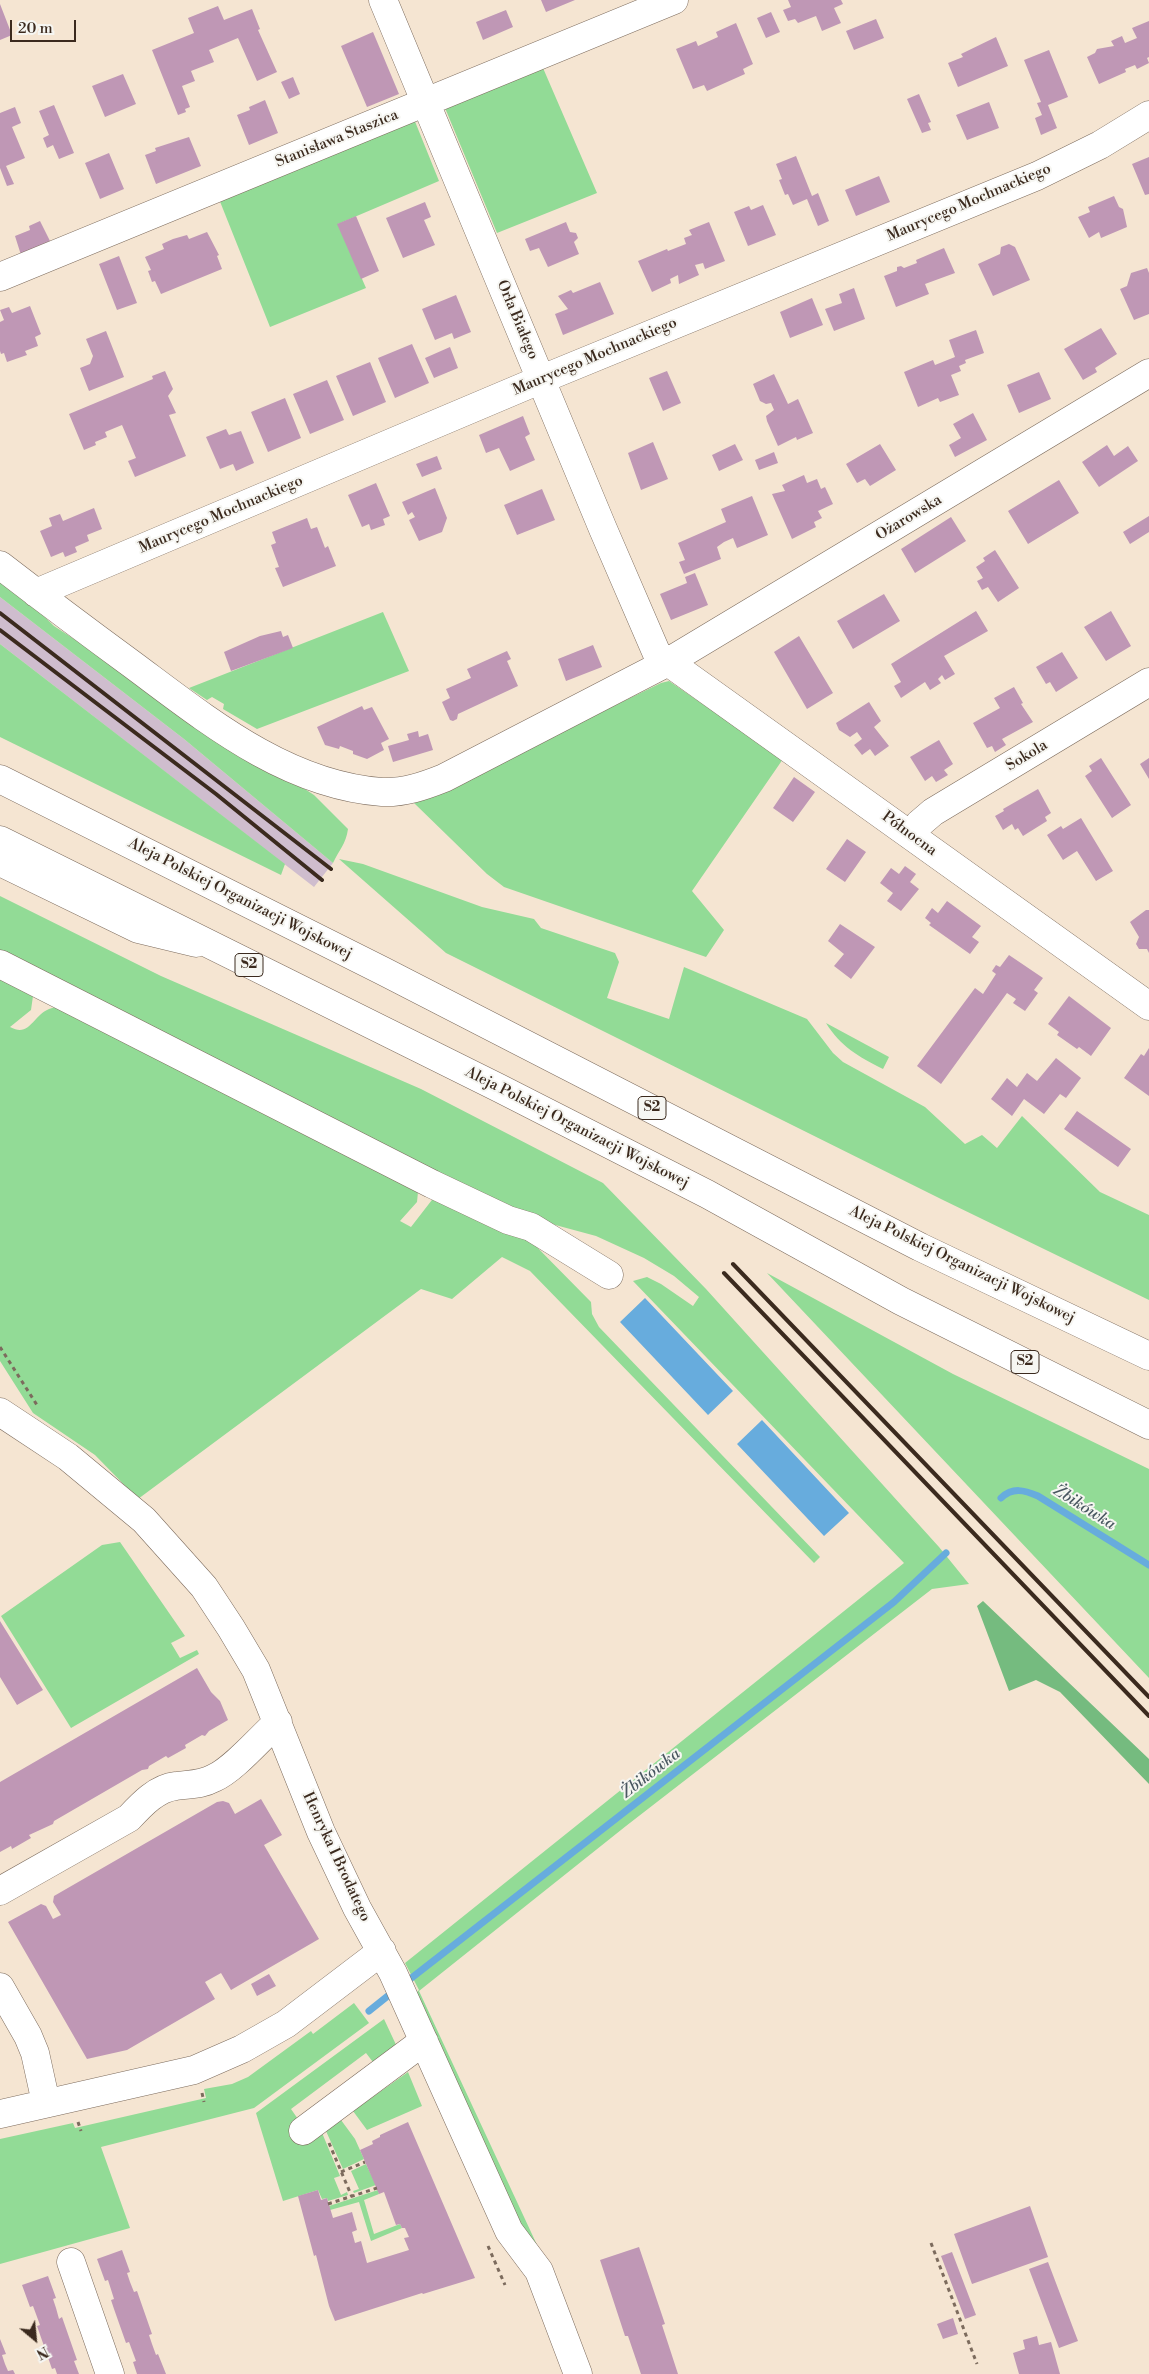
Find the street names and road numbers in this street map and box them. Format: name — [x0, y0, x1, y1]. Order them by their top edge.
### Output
street label: Stanisława Staszica — [273, 106, 401, 172]
street label: Maurycego Mochnackiego — [884, 160, 1054, 246]
street label: Orła Białego — [492, 278, 542, 362]
street label: Maurycego Mochnackiego — [510, 314, 680, 400]
street label: Maurycego Mochnackiego — [136, 472, 306, 558]
street label: Ożarowska — [873, 491, 945, 545]
street label: Sokola — [1003, 737, 1051, 775]
street label: Północna — [878, 808, 940, 860]
street label: Aleja Polskiej Organizacji Wojskowej — [125, 834, 355, 964]
road number: S2 — [235, 954, 263, 976]
street label: Aleja Polskiej Organizacji Wojskowej — [462, 1063, 692, 1193]
road number: S2 — [638, 1096, 666, 1120]
street label: Aleja Polskiej Organizacji Wojskowej — [846, 1202, 1078, 1328]
road number: S2 — [1011, 1350, 1039, 1374]
street label: Henryka I Brodatego — [298, 1789, 374, 1925]

